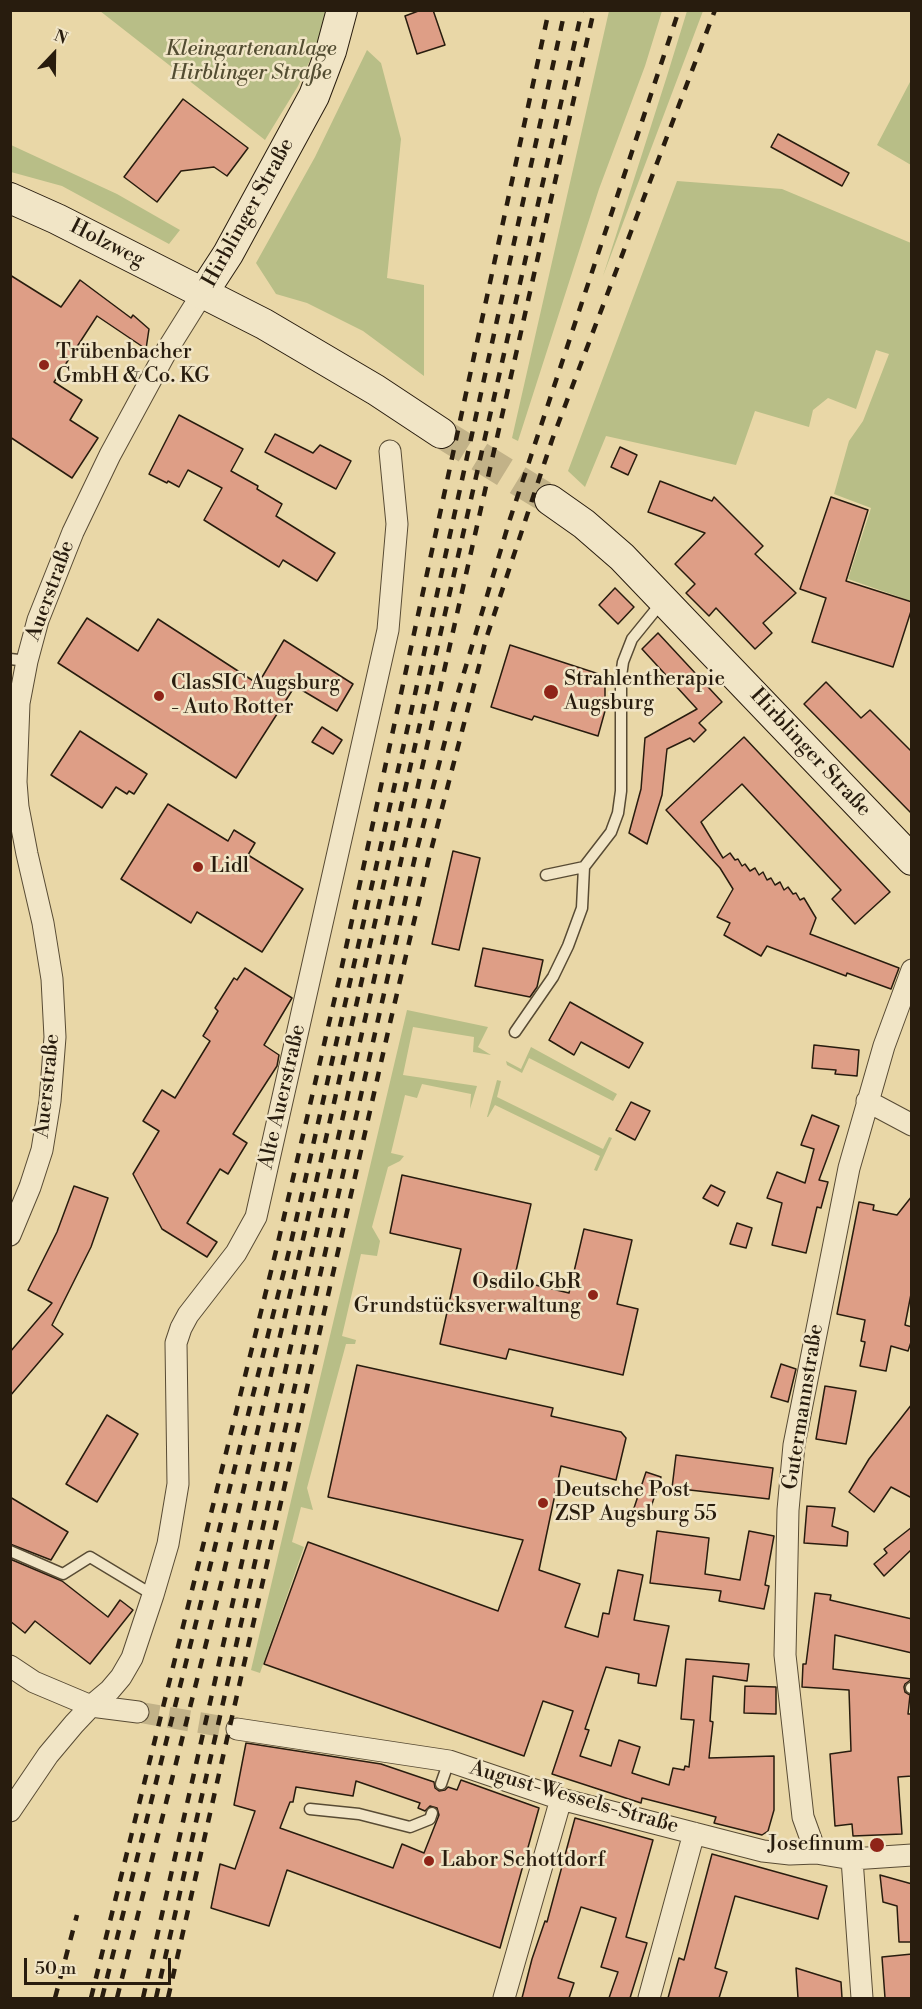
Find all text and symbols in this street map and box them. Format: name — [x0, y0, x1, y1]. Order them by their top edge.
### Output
north arrow — [24, 24, 84, 84]
text: N — [51, 26, 70, 49]
park label: Kleingartenanlage Hirblinger Straße — [165, 37, 337, 87]
street label: Hirblinger Straße — [198, 134, 300, 292]
street label: Holzweg — [65, 214, 149, 274]
place label: Trübenbacher GmbH & Co. KG — [56, 340, 210, 390]
marker: Trübenbacher GmbH & Co. KG — [37, 358, 51, 372]
street label: Auerstraße — [21, 538, 81, 644]
place label: Strahlentherapie Augsburg — [564, 667, 725, 717]
place label: ClasSIC Augsburg - Auto Rotter — [171, 671, 340, 721]
marker: Strahlentherapie Augsburg — [542, 683, 560, 701]
street label: Hirblinger Straße — [744, 684, 876, 822]
marker: ClasSIC Augsburg - Auto Rotter — [152, 689, 166, 703]
place label: Lidl — [210, 854, 249, 880]
marker: Lidl — [191, 860, 205, 874]
street label: Alte Auerstraße — [254, 1022, 312, 1172]
street label: Auerstraße — [30, 1033, 66, 1139]
place label: Osdilo GbR Grundstücksverwaltung — [354, 1270, 581, 1320]
marker: Osdilo GbR Grundstücksverwaltung — [586, 1288, 600, 1302]
street label: Gutermannstraße — [778, 1322, 830, 1492]
place label: Deutsche Post ZSP Augsburg 55 — [555, 1478, 717, 1528]
marker: Deutsche Post ZSP Augsburg 55 — [536, 1496, 550, 1510]
street label: August-Wessels-Straße — [467, 1756, 681, 1840]
place label: Josefinum — [768, 1832, 864, 1858]
marker: Josefinum — [868, 1836, 886, 1854]
place label: Labor Schottdorf — [441, 1848, 605, 1874]
marker: Labor Schottdorf — [422, 1854, 436, 1868]
scale bar — [27, 1946, 174, 1984]
text: 50 m — [35, 1957, 76, 1980]

